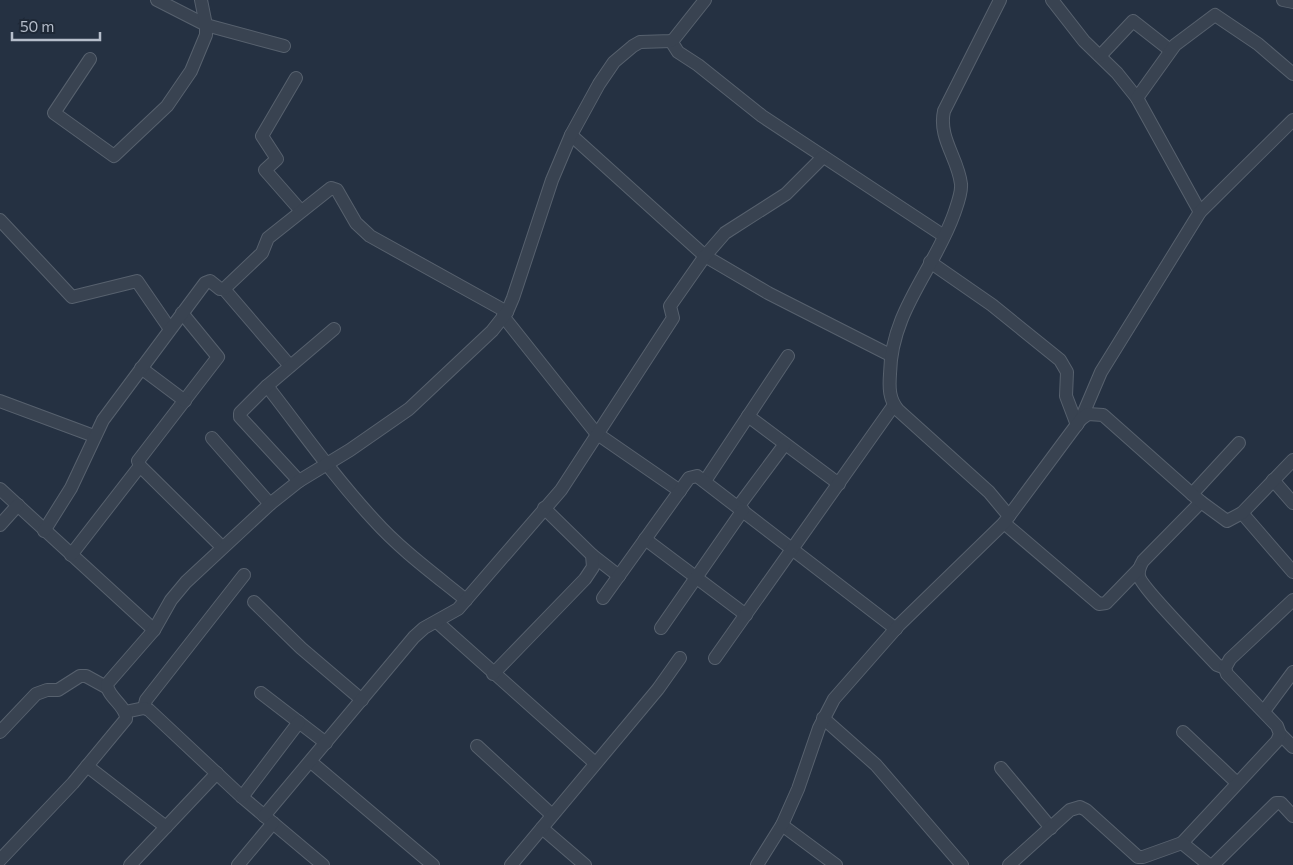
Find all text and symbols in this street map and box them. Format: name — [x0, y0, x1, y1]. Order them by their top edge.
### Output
scale bar — [12, 10, 100, 42]
text: 50 m — [20, 17, 54, 35]

